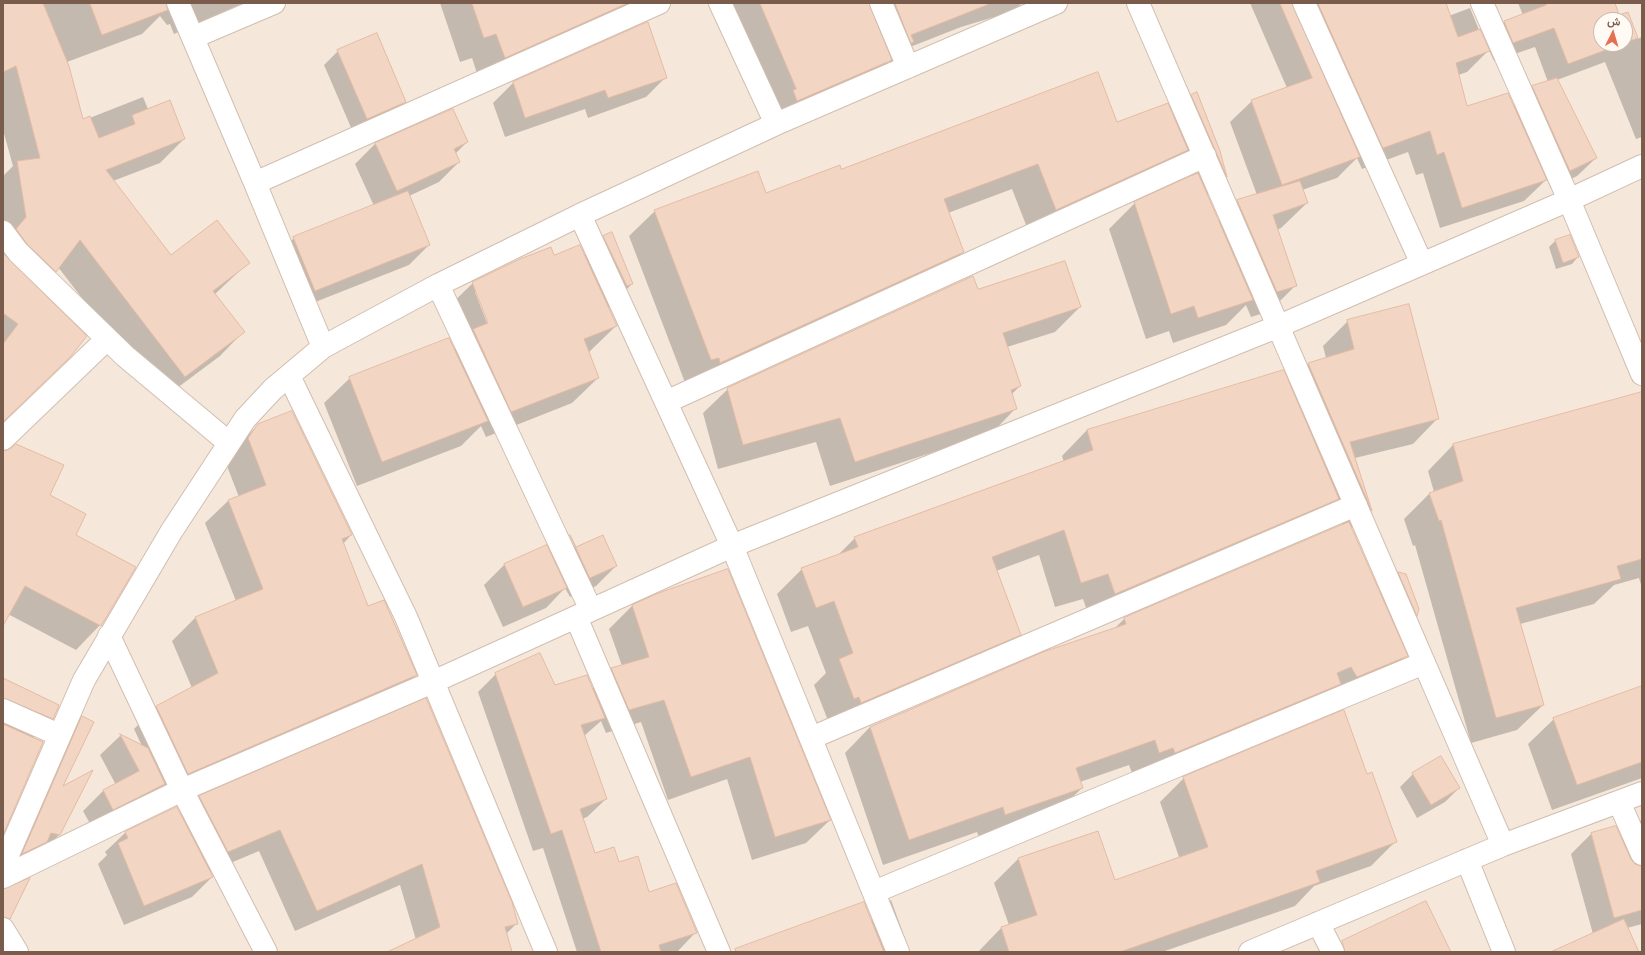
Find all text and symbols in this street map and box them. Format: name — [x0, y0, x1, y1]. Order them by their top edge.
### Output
north arrow — [1593, 12, 1633, 52]
text: ش — [1607, 13, 1621, 29]

